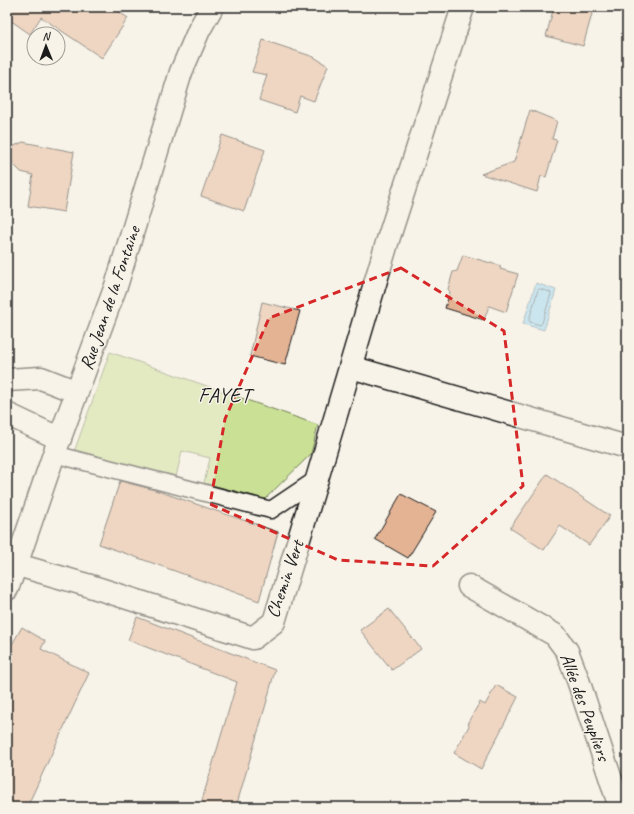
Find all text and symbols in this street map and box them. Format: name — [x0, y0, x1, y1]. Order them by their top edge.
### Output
north arrow — [26, 26, 66, 66]
text: N — [42, 29, 52, 43]
street label: Rue Jean de la Fontaine — [74, 221, 146, 373]
district label: FAYET — [198, 382, 255, 408]
street label: Chemin Vert — [261, 536, 310, 621]
street label: Allée des Peupliers — [554, 650, 616, 766]

